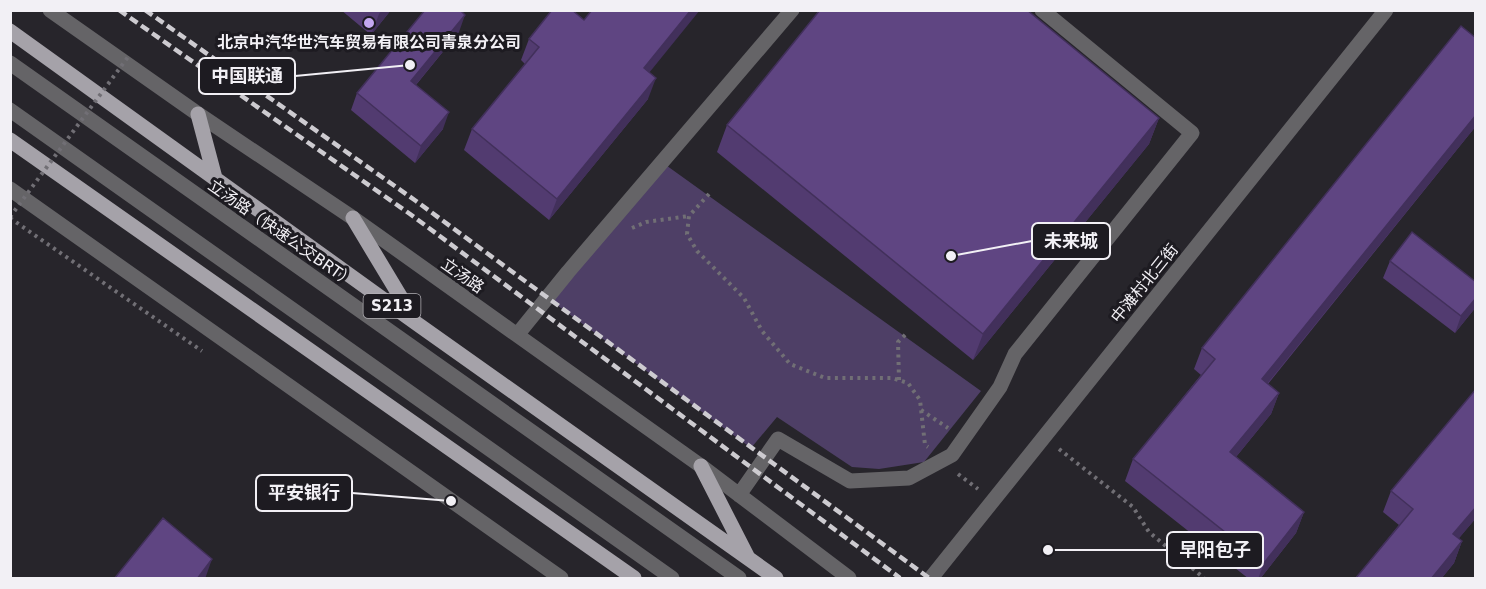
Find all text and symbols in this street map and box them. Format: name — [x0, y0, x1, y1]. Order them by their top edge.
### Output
marker: 北京中汽华世汽车贸易有限公司青泉分公司 — [362, 16, 376, 30]
place label: 北京中汽华世汽车贸易有限公司青泉分公司 — [217, 33, 521, 52]
callout: 中国联通 — [199, 58, 295, 94]
text: 中国联通 — [211, 65, 283, 86]
street label: 立汤路（快速公交BRT） — [205, 176, 359, 291]
callout: 未来城 — [1032, 223, 1110, 259]
text: 未来城 — [1044, 230, 1098, 251]
street label: 中滩村北三街 — [1107, 240, 1182, 327]
street label: 立汤路 — [438, 254, 488, 297]
road number: S213 — [364, 294, 420, 318]
callout: 平安银行 — [256, 475, 352, 511]
text: 平安银行 — [268, 482, 340, 503]
callout: 早阳包子 — [1167, 532, 1263, 568]
text: 早阳包子 — [1179, 539, 1251, 560]

